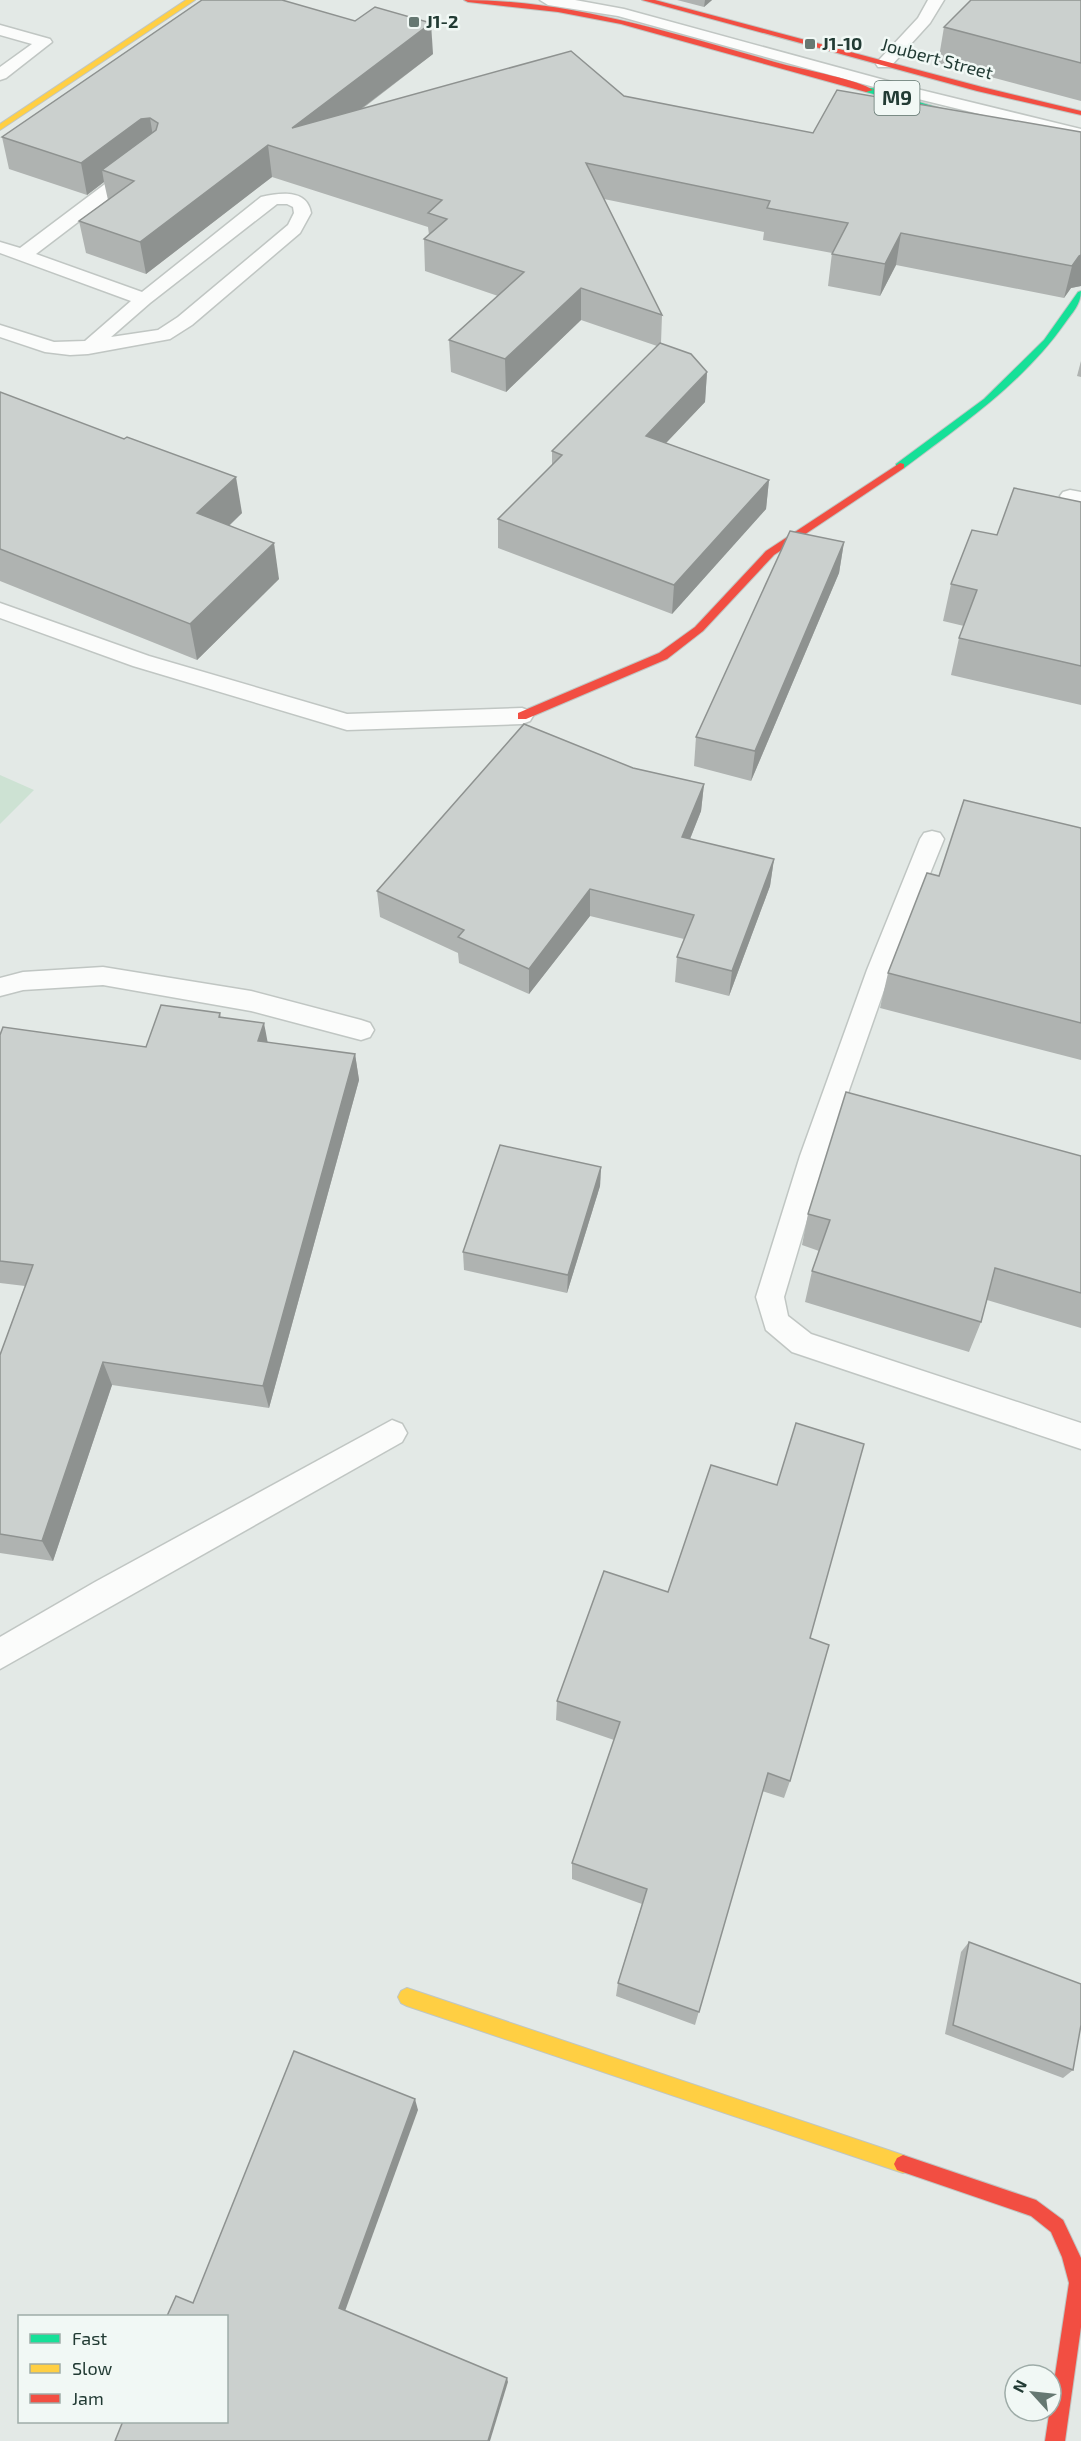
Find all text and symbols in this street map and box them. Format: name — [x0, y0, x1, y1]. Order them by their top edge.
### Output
place label: J1-2 — [426, 10, 458, 32]
marker: J1-2 — [407, 15, 421, 29]
place label: J1-10 — [822, 32, 862, 54]
street label: Joubert Street — [879, 33, 996, 84]
marker: J1-10 — [803, 37, 817, 51]
road number: M9 — [874, 81, 920, 115]
legend — [18, 2315, 228, 2423]
text: Fast — [72, 2327, 107, 2349]
text: Slow — [72, 2357, 113, 2379]
north arrow — [1003, 2363, 1063, 2423]
text: N — [1008, 2376, 1030, 2395]
text: Jam — [72, 2387, 104, 2409]

